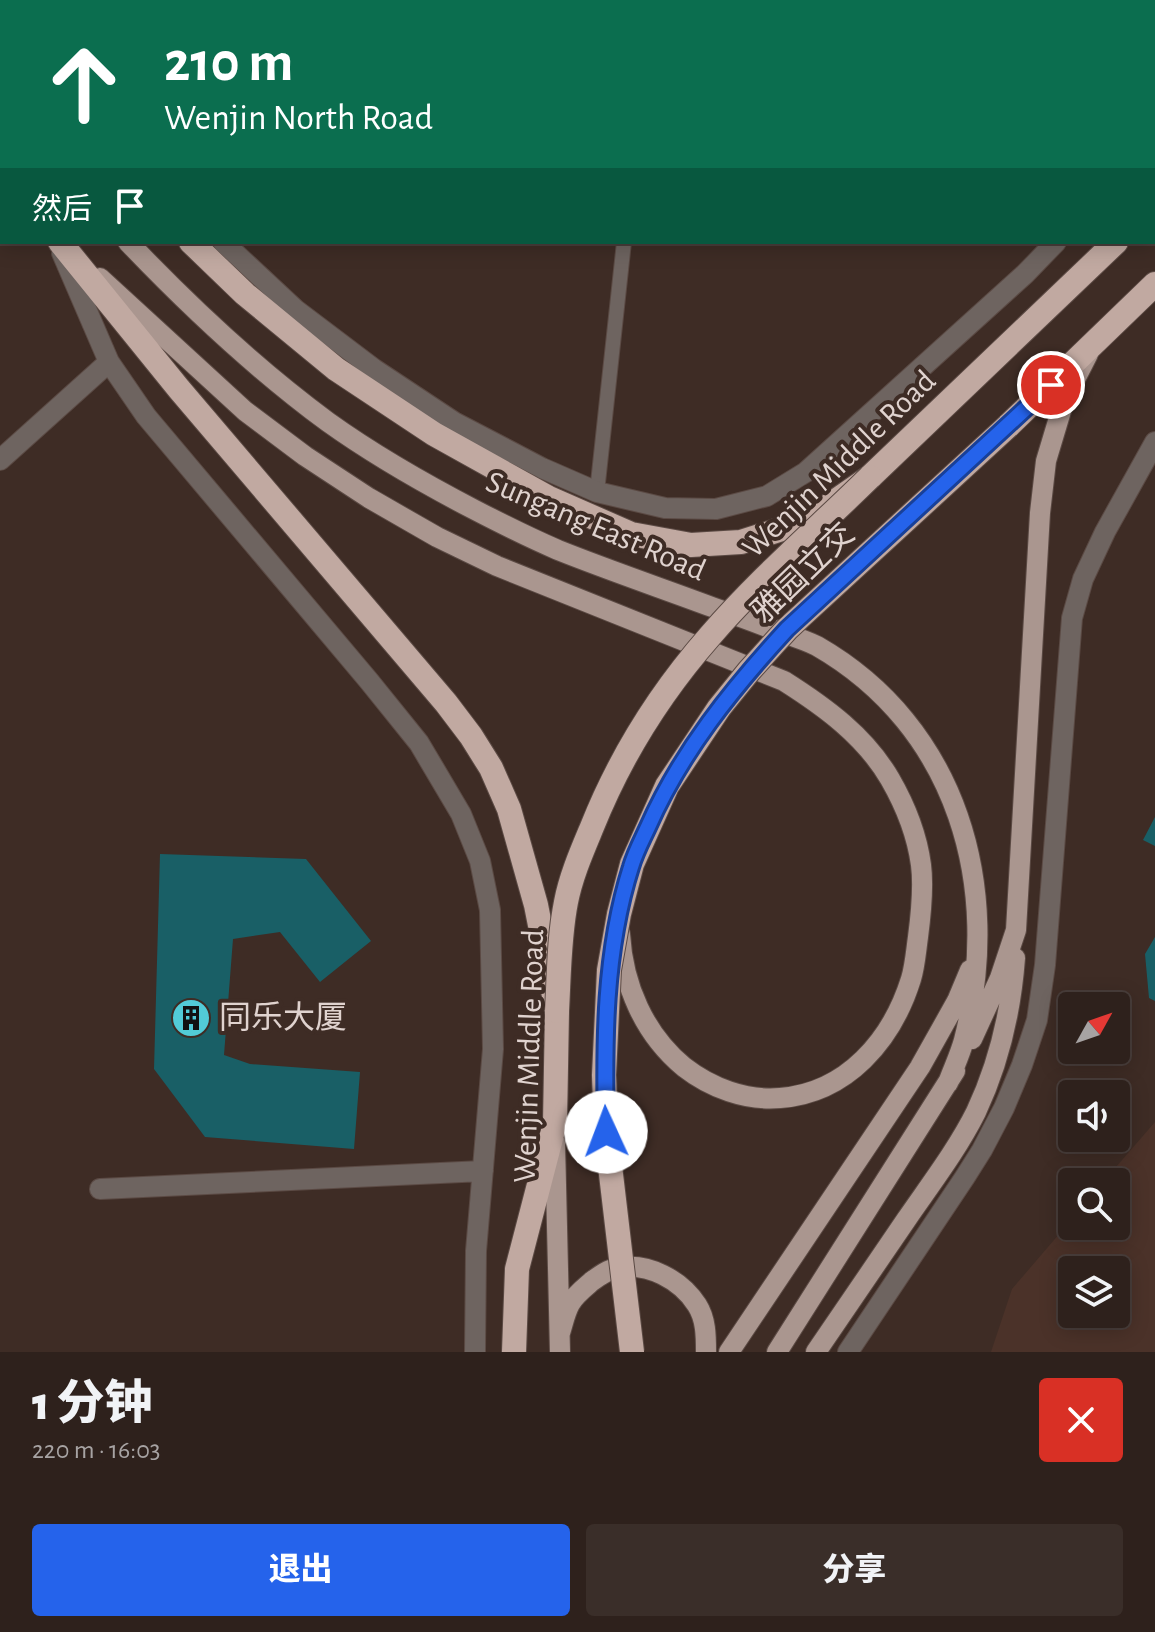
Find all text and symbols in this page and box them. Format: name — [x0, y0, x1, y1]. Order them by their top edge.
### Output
icon: ahead — [32, 32, 136, 136]
text: 210 m — [164, 35, 293, 91]
text: Wenjin North Road — [164, 100, 433, 136]
icon: arrive — [108, 184, 152, 228]
text: 然后 — [32, 195, 92, 225]
pin — [1017, 351, 1085, 419]
icon: arrive — [1029, 363, 1073, 407]
street label: Wenjin Middle Road — [736, 364, 942, 564]
street label: Sungang East Road — [482, 465, 710, 587]
street label: 雅园立交 — [744, 516, 860, 629]
street label: Wenjin Middle Road — [509, 928, 549, 1184]
north arrow — [1058, 992, 1130, 1064]
map controls — [1058, 992, 1130, 1328]
building icon: 同乐大厦 — [170, 997, 212, 1039]
place label: 同乐大厦 — [219, 1001, 347, 1034]
button: sound — [1058, 1080, 1130, 1152]
position arrow — [564, 1090, 648, 1174]
button: search — [1058, 1168, 1130, 1240]
button: layers — [1058, 1256, 1130, 1328]
button: close — [1039, 1378, 1123, 1462]
text: 1 分钟 — [32, 1381, 153, 1429]
text: 220 m · 16:03 — [32, 1437, 161, 1463]
button: 退出 — [32, 1524, 570, 1616]
button: 分享 — [586, 1524, 1123, 1616]

